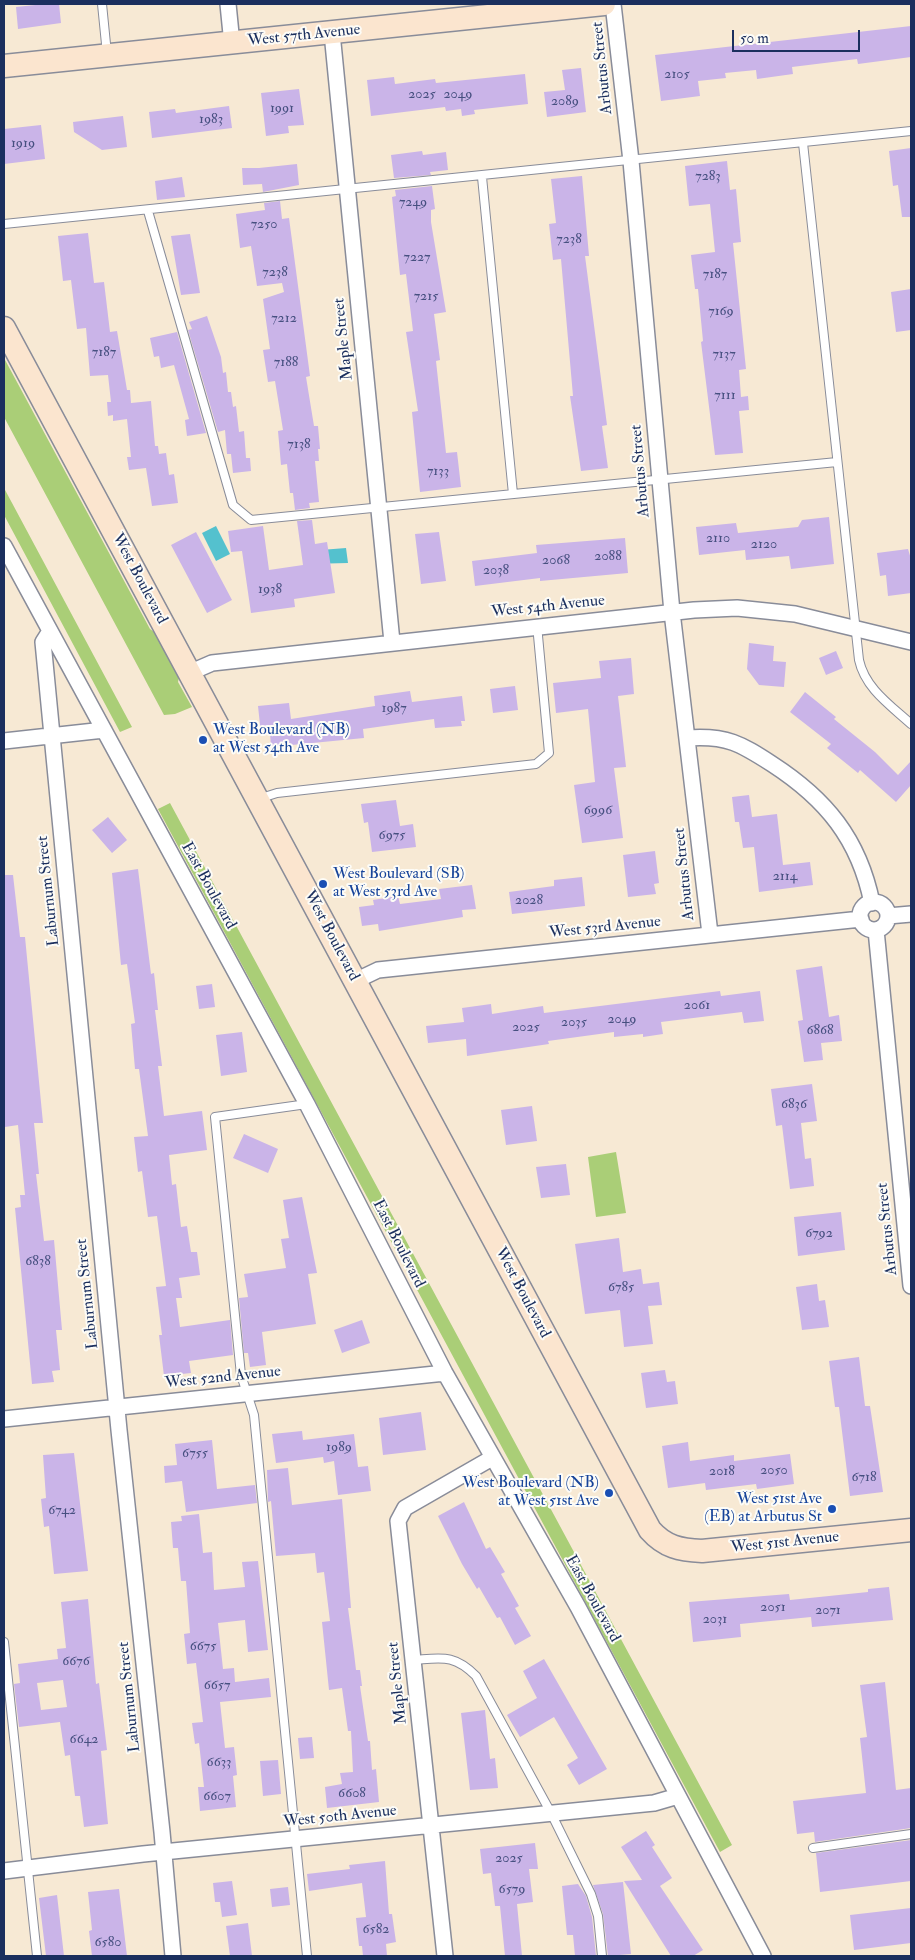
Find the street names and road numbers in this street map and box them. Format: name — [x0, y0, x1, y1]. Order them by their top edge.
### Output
street label: West 57th Avenue — [247, 21, 361, 51]
street label: Arbutus Street — [589, 21, 617, 115]
street label: Maple Street — [330, 297, 358, 381]
street label: Arbutus Street — [627, 424, 655, 518]
street label: West Boulevard — [107, 530, 171, 628]
street label: West 54th Avenue — [490, 591, 606, 623]
street label: Arbutus Street — [671, 827, 699, 921]
street label: Laburnum Street — [34, 835, 64, 947]
street label: East Boulevard — [176, 839, 240, 933]
street label: West Boulevard — [299, 887, 363, 985]
street label: West 53rd Avenue — [548, 913, 662, 943]
street label: Arbutus Street — [874, 1182, 902, 1276]
street label: East Boulevard — [368, 1197, 428, 1291]
street label: Laburnum Street — [73, 1238, 103, 1350]
street label: West Boulevard — [490, 1244, 554, 1342]
street label: West 52nd Avenue — [164, 1362, 282, 1394]
street label: West 51st Avenue — [730, 1528, 840, 1558]
street label: East Boulevard — [560, 1552, 624, 1646]
street label: Laburnum Street — [115, 1641, 145, 1753]
street label: Maple Street — [384, 1641, 412, 1725]
street label: West 50th Avenue — [282, 1801, 398, 1833]

